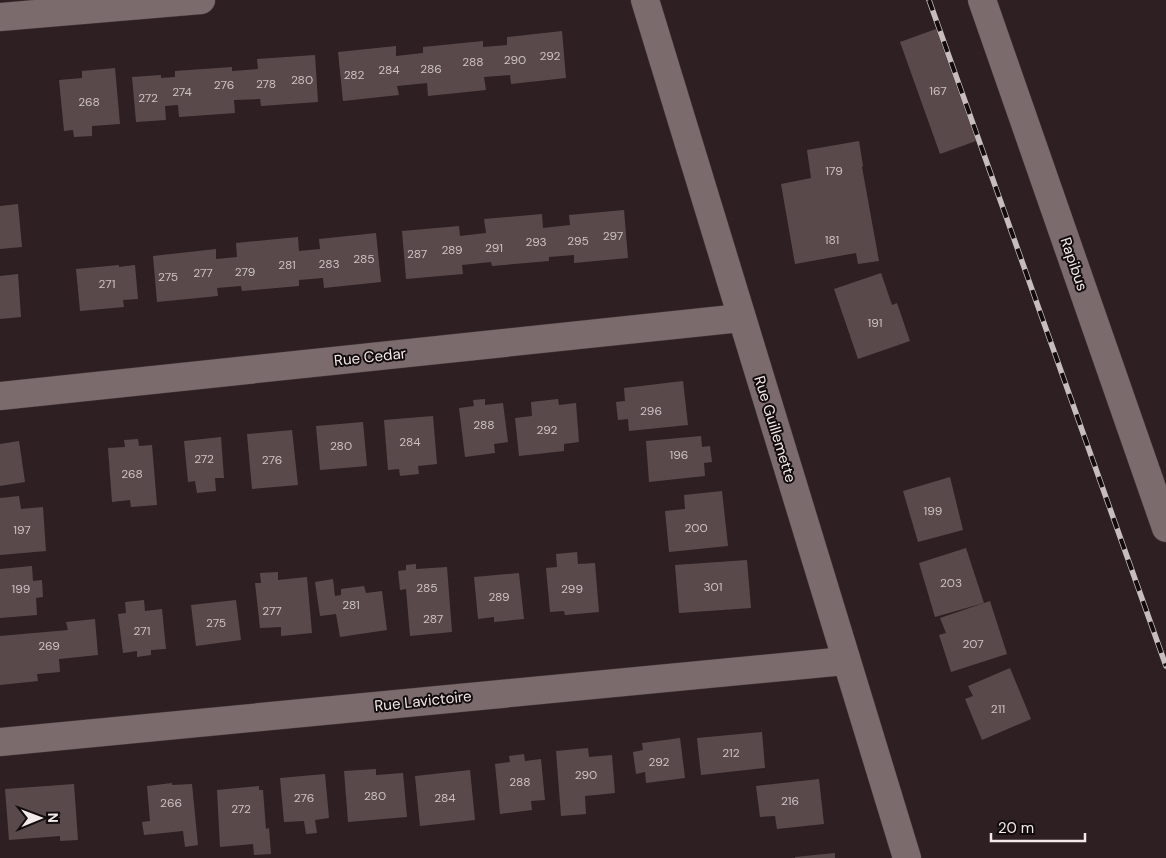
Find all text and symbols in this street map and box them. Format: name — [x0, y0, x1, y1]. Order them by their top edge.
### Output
house number: 292 — [539, 48, 561, 64]
house number: 290 — [504, 52, 526, 68]
house number: 288 — [462, 54, 484, 70]
house number: 286 — [420, 61, 442, 77]
house number: 284 — [378, 62, 400, 78]
house number: 282 — [344, 67, 364, 83]
house number: 280 — [291, 72, 313, 88]
house number: 278 — [256, 76, 276, 92]
house number: 276 — [214, 77, 234, 93]
house number: 167 — [929, 83, 947, 99]
house number: 274 — [172, 84, 192, 100]
house number: 272 — [138, 90, 158, 106]
house number: 268 — [78, 94, 100, 110]
house number: 179 — [825, 163, 843, 179]
house number: 297 — [603, 228, 623, 244]
house number: 181 — [825, 232, 839, 248]
house number: 295 — [567, 233, 589, 249]
house number: 293 — [525, 234, 547, 250]
street label: Rapibus — [1056, 235, 1092, 293]
house number: 291 — [485, 240, 503, 256]
house number: 289 — [441, 242, 463, 258]
house number: 287 — [407, 246, 427, 262]
house number: 285 — [353, 251, 375, 267]
house number: 283 — [318, 256, 340, 272]
house number: 281 — [278, 257, 296, 273]
house number: 279 — [235, 264, 255, 280]
house number: 277 — [193, 265, 213, 281]
house number: 275 — [158, 269, 178, 285]
house number: 271 — [99, 276, 115, 292]
house number: 191 — [868, 315, 882, 331]
street label: Rue Cedar — [333, 343, 407, 371]
street label: Rue Guillemette — [749, 373, 801, 485]
house number: 296 — [640, 403, 662, 419]
house number: 288 — [473, 417, 495, 433]
house number: 292 — [536, 422, 558, 438]
house number: 284 — [399, 434, 421, 450]
house number: 280 — [330, 438, 352, 454]
house number: 196 — [670, 447, 688, 463]
house number: 272 — [194, 451, 214, 467]
house number: 276 — [262, 452, 282, 468]
house number: 268 — [121, 466, 143, 482]
house number: 199 — [924, 503, 942, 519]
house number: 200 — [684, 520, 708, 536]
house number: 197 — [13, 522, 31, 538]
house number: 203 — [940, 575, 962, 591]
house number: 301 — [703, 579, 723, 595]
house number: 285 — [416, 580, 438, 596]
house number: 199 — [12, 581, 30, 597]
house number: 299 — [561, 581, 583, 597]
house number: 289 — [488, 589, 510, 605]
house number: 281 — [342, 597, 360, 613]
house number: 277 — [262, 603, 282, 619]
house number: 287 — [423, 611, 443, 627]
house number: 275 — [206, 615, 226, 631]
house number: 271 — [134, 623, 150, 639]
house number: 207 — [962, 636, 984, 652]
house number: 269 — [38, 638, 60, 654]
street label: Rue Lavictoire — [373, 686, 473, 716]
house number: 211 — [991, 701, 1005, 717]
house number: 212 — [722, 745, 740, 761]
house number: 292 — [648, 754, 670, 770]
house number: 290 — [575, 767, 597, 783]
house number: 288 — [509, 774, 531, 790]
house number: 280 — [364, 788, 386, 804]
house number: 276 — [294, 790, 314, 806]
house number: 284 — [434, 790, 456, 806]
north arrow — [15, 793, 65, 843]
house number: 216 — [781, 793, 799, 809]
house number: 266 — [160, 795, 182, 811]
house number: 272 — [231, 801, 251, 817]
scale bar — [991, 810, 1085, 842]
text: N — [44, 813, 62, 823]
text: 20 m — [998, 818, 1034, 838]

